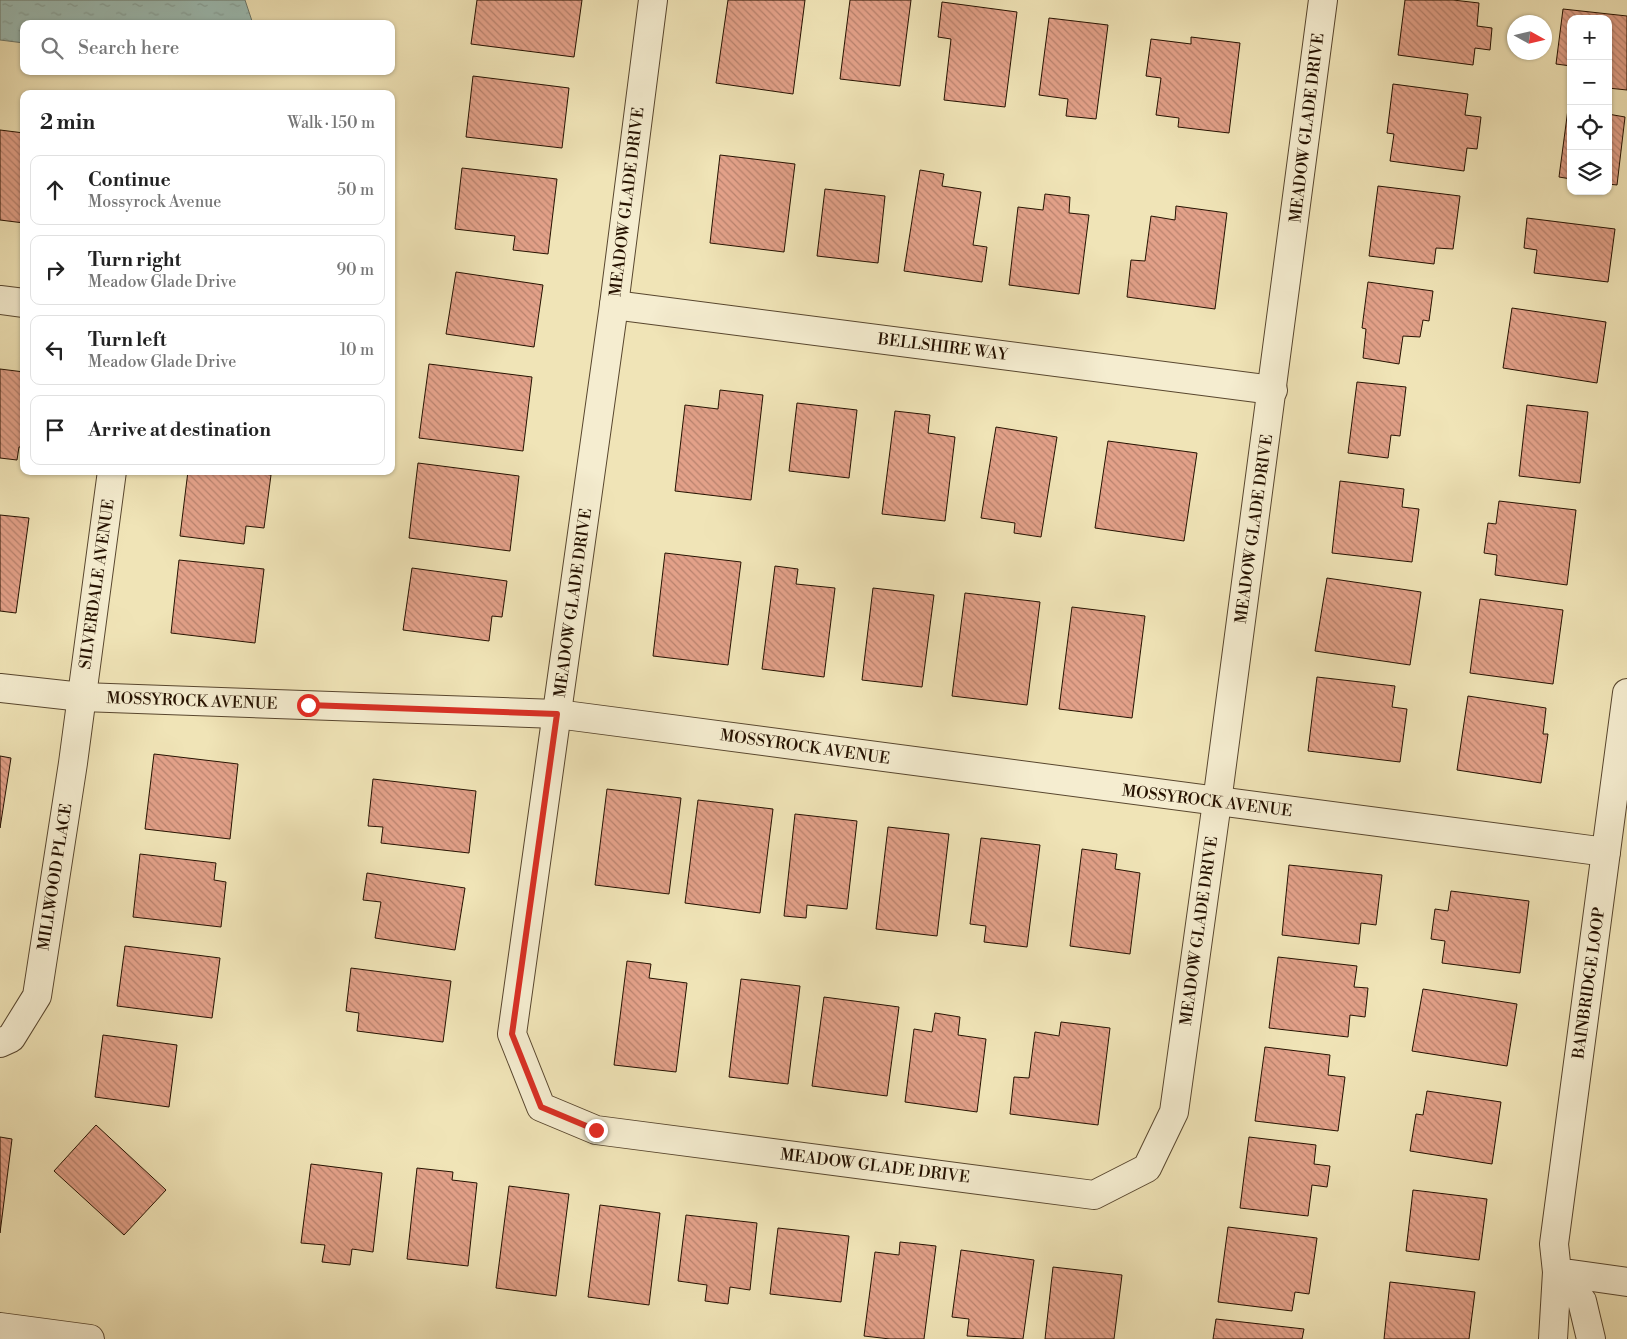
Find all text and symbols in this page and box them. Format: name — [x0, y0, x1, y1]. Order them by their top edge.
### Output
north arrow — [1507, 15, 1552, 60]
map controls — [1567, 15, 1612, 195]
button: + — [1567, 15, 1612, 60]
search box — [20, 20, 395, 75]
street label: MEADOW GLADE DRIVE — [1285, 32, 1329, 224]
icon: search — [38, 34, 66, 62]
text: Search here — [78, 36, 179, 60]
button: − — [1567, 60, 1612, 105]
button: locate — [1567, 105, 1612, 150]
street label: MEADOW GLADE DRIVE — [605, 106, 649, 298]
text: 2 min — [40, 110, 95, 136]
text: Walk · 150 m — [287, 113, 375, 133]
button: layers — [1567, 150, 1612, 195]
text: Continue — [88, 168, 171, 192]
icon: ahead — [41, 176, 69, 204]
text: 50 m — [337, 180, 374, 200]
text: Mossyrock Avenue — [88, 192, 221, 212]
text: Turn right — [88, 248, 181, 272]
icon: right — [41, 256, 69, 284]
text: 90 m — [336, 260, 374, 280]
text: Meadow Glade Drive — [88, 272, 236, 292]
text: Turn left — [88, 328, 167, 352]
street label: BELLSHIRE WAY — [876, 329, 1011, 365]
icon: left — [41, 336, 69, 364]
text: 10 m — [340, 340, 374, 360]
text: Meadow Glade Drive — [88, 352, 236, 372]
icon: arrive — [41, 416, 69, 444]
text: Arrive at destination — [88, 418, 271, 442]
street label: MEADOW GLADE DRIVE — [1231, 433, 1277, 625]
street label: SILVERDALE AVENUE — [75, 498, 119, 670]
street label: MEADOW GLADE DRIVE — [550, 507, 596, 699]
street label: MOSSYROCK AVENUE — [106, 688, 278, 714]
route start — [297, 694, 320, 717]
street label: MOSSYROCK AVENUE — [719, 725, 891, 769]
street label: MOSSYROCK AVENUE — [1121, 781, 1293, 821]
street label: MILLWOOD PLACE — [33, 802, 77, 952]
street label: MEADOW GLADE DRIVE — [1176, 835, 1222, 1027]
street label: BAINBRIDGE LOOP — [1568, 906, 1610, 1061]
route end — [585, 1119, 608, 1142]
street label: MEADOW GLADE DRIVE — [779, 1144, 971, 1188]

